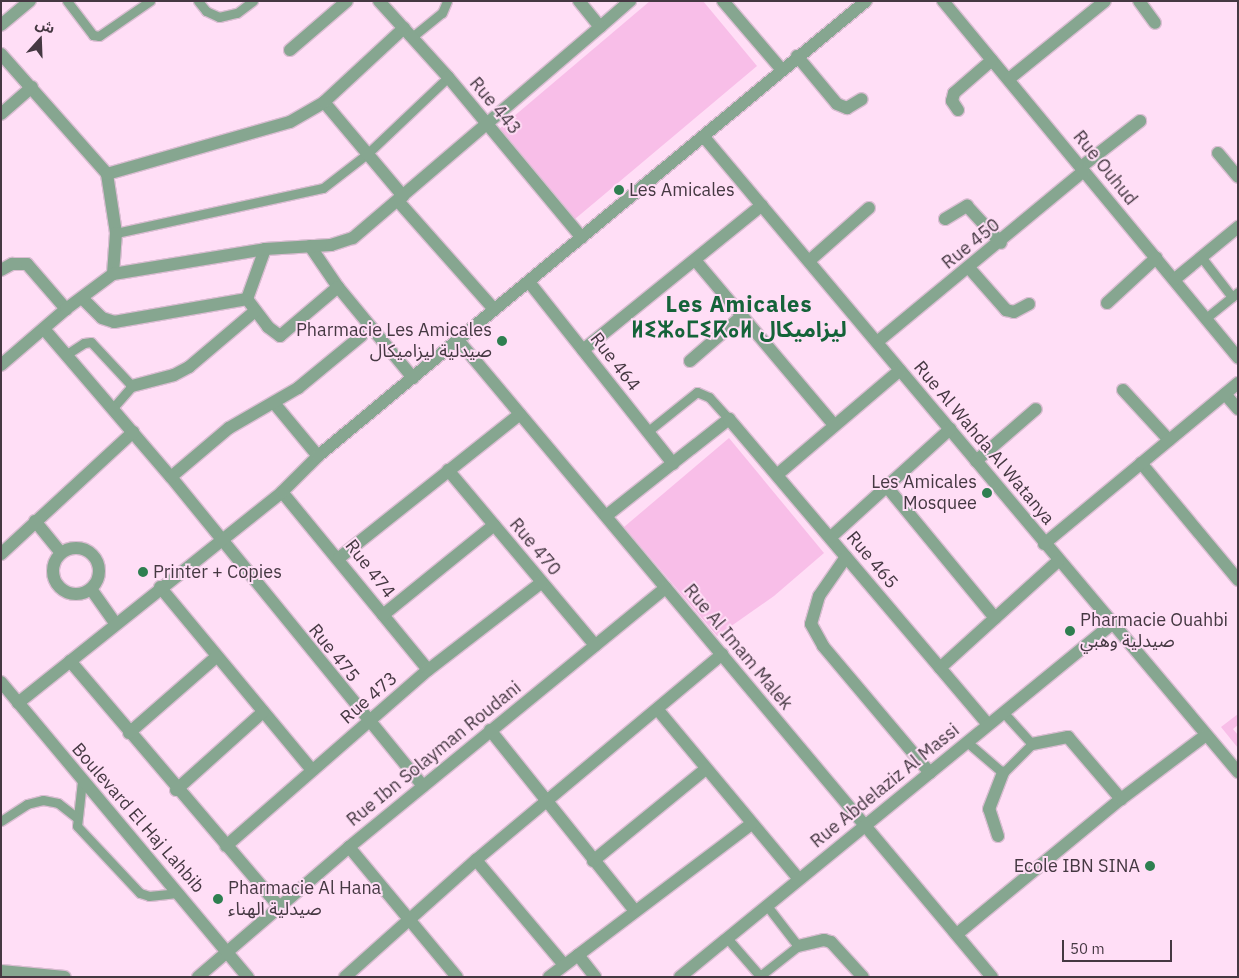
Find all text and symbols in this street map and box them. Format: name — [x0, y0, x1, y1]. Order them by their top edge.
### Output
text: ش — [33, 14, 57, 38]
north arrow — [15, 15, 65, 65]
street label: Rue 443 — [465, 73, 525, 139]
street label: Rue Ouhud — [1068, 126, 1142, 210]
place label: Les Amicales — [629, 179, 735, 201]
marker: Les Amicales — [613, 184, 625, 196]
street label: Rue 450 — [938, 214, 1004, 274]
district label: Les Amicales ⵍⵉⵣⴰⵎⵉⴽⴰⵍ ليزاميكال — [636, 290, 842, 342]
place label: Pharmacie Les Amicales صيدلية ليزاميكال — [296, 320, 492, 362]
street label: Rue 464 — [585, 328, 645, 396]
marker: Pharmacie Les Amicales صيدلية ليزاميكال — [496, 335, 508, 347]
street label: Rue Al Wahda Al Watanya — [909, 357, 1059, 529]
place label: Les Amicales Mosquee — [871, 472, 977, 514]
marker: Les Amicales Mosquee — [981, 487, 993, 499]
street label: Rue 470 — [505, 514, 565, 580]
street label: Rue 465 — [842, 527, 902, 593]
street label: Rue 474 — [340, 535, 400, 603]
place label: Printer + Copies — [153, 561, 282, 583]
marker: Printer + Copies — [137, 566, 149, 578]
street label: Rue Al Imam Malek — [679, 580, 797, 714]
place label: Pharmacie Ouahbi صيدلية وهبي — [1080, 610, 1228, 652]
street label: Rue 475 — [304, 620, 364, 686]
marker: Pharmacie Ouahbi صيدلية وهبي — [1064, 625, 1076, 637]
street label: Rue 473 — [336, 667, 402, 729]
street label: Rue Ibn Solayman Roudani — [342, 677, 526, 831]
street label: Rue Abdelaziz Al Massi — [806, 719, 964, 853]
street label: Boulevard El Haj Lahbib — [67, 739, 209, 897]
place label: Ecole IBN SINA — [1014, 855, 1140, 877]
marker: Ecole IBN SINA — [1144, 860, 1156, 872]
place label: Pharmacie Al Hana صيدلية الهناء — [228, 878, 381, 921]
marker: Pharmacie Al Hana صيدلية الهناء — [212, 893, 224, 905]
scale bar — [1064, 930, 1174, 962]
text: 50 m — [1070, 939, 1105, 958]

